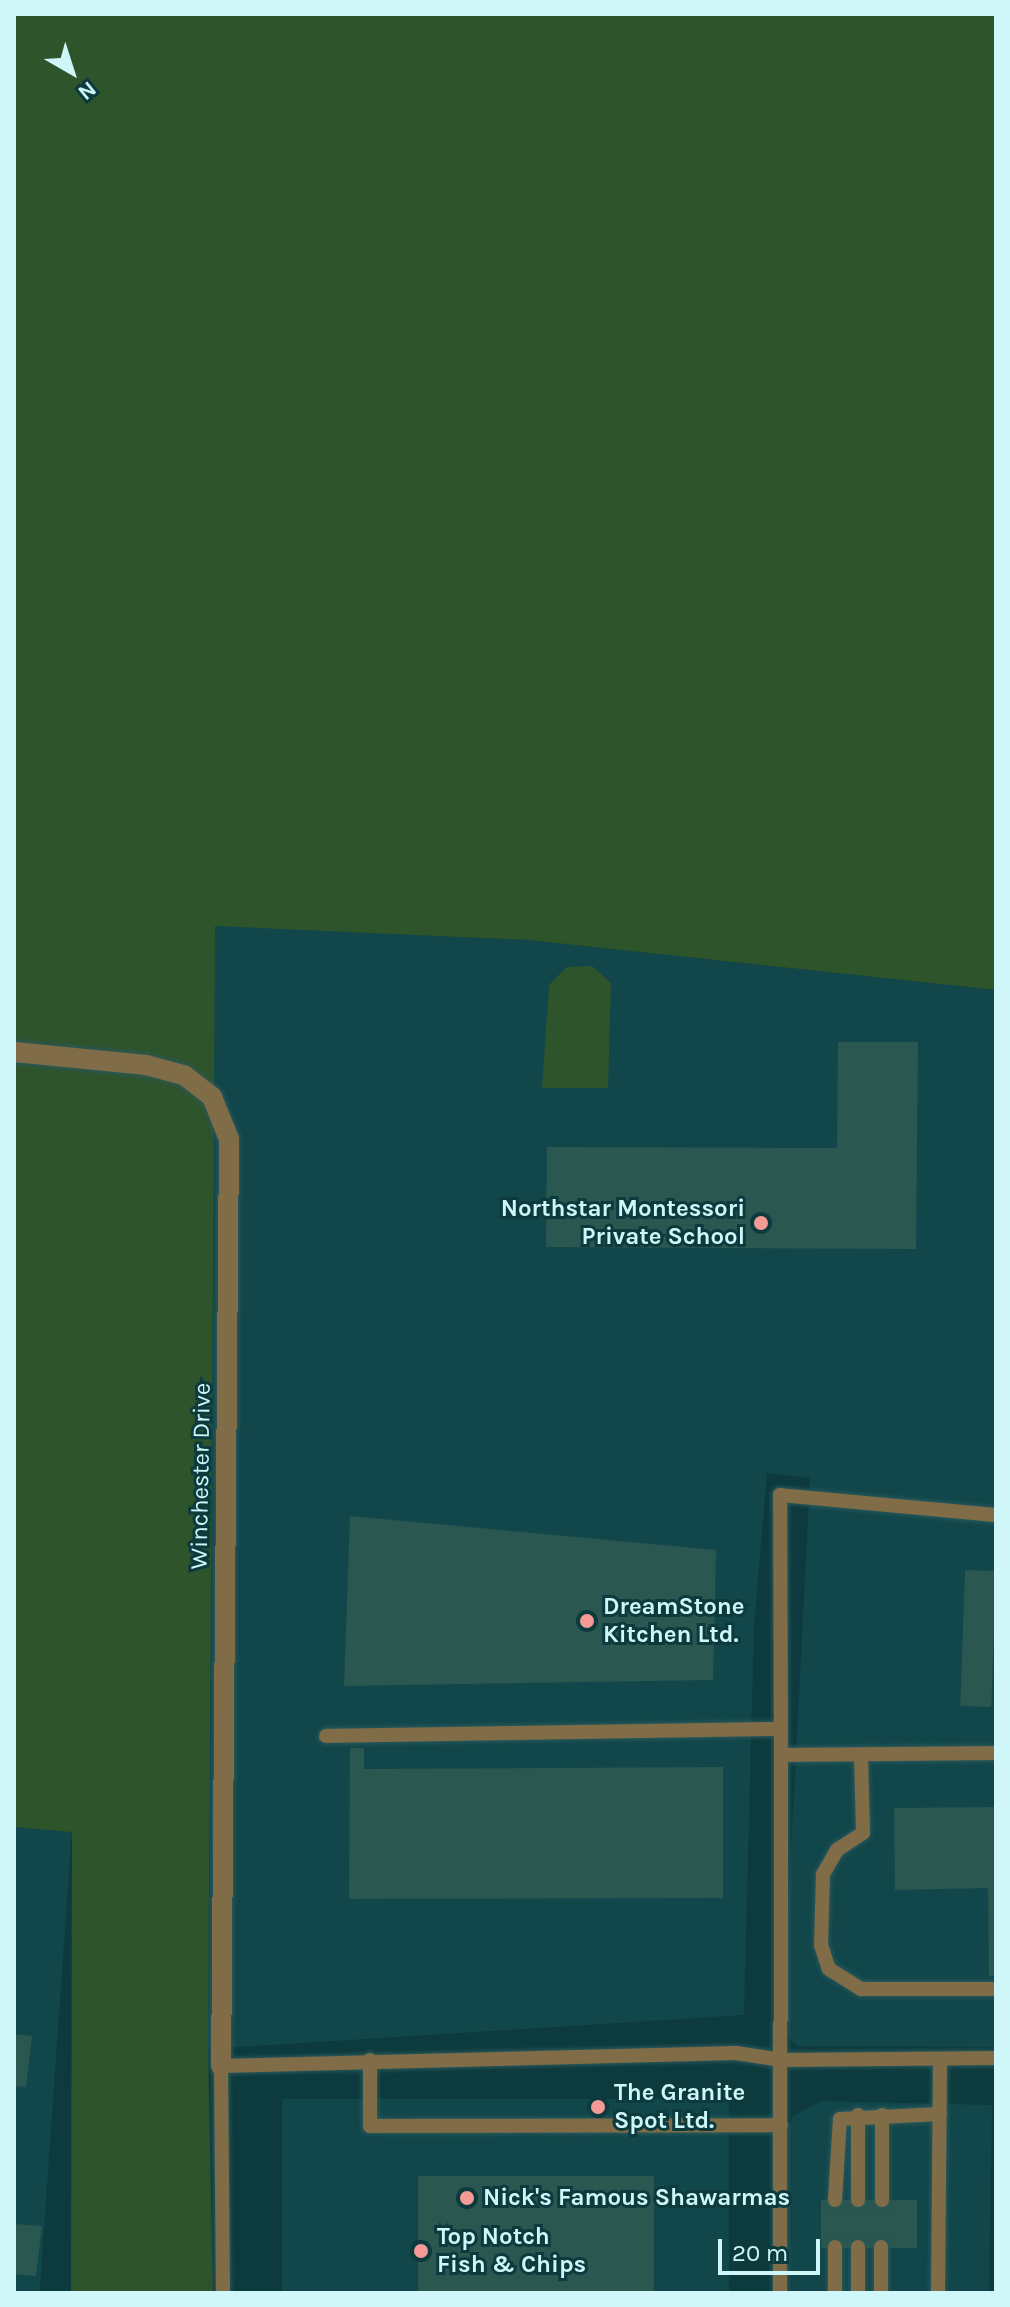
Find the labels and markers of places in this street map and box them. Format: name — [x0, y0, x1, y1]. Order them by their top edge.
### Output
place label: Northstar Montessori Private School — [501, 1195, 745, 1251]
marker: Northstar Montessori Private School — [752, 1214, 770, 1232]
place label: DreamStone Kitchen Ltd. — [603, 1593, 744, 1649]
marker: DreamStone Kitchen Ltd. — [578, 1612, 596, 1630]
place label: The Granite Spot Ltd. — [614, 2079, 745, 2135]
marker: The Granite Spot Ltd. — [589, 2098, 607, 2116]
place label: Nick's Famous Shawarmas — [483, 2184, 790, 2212]
marker: Nick's Famous Shawarmas — [458, 2189, 476, 2207]
place label: Top Notch Fish & Chips — [437, 2223, 586, 2279]
marker: Top Notch Fish & Chips — [412, 2242, 430, 2260]

